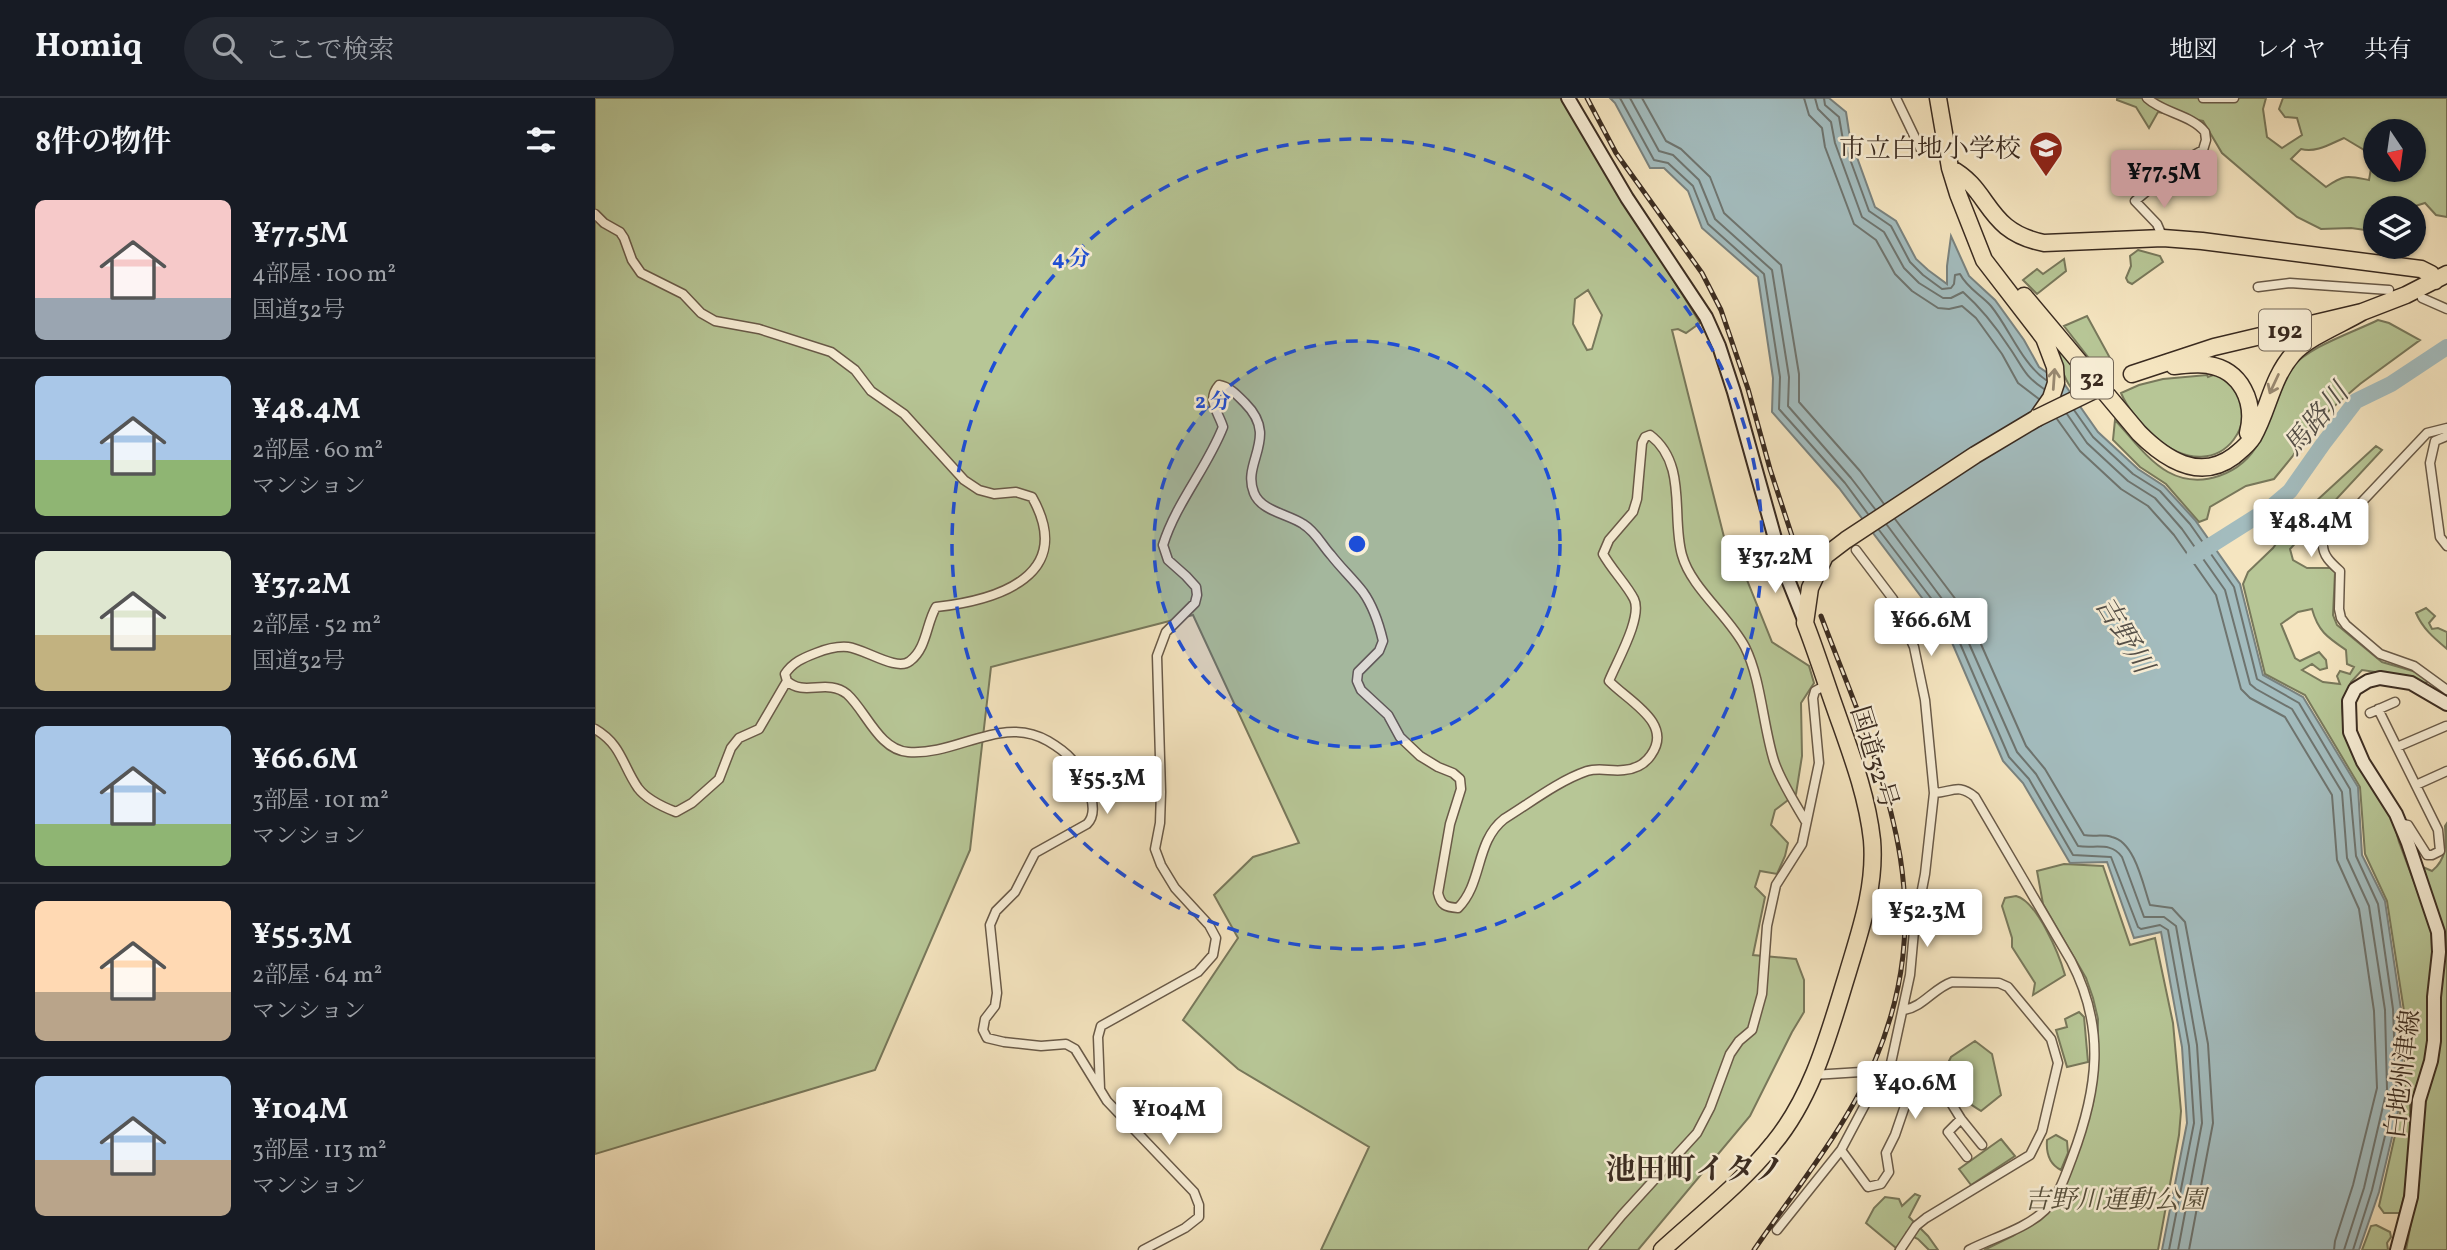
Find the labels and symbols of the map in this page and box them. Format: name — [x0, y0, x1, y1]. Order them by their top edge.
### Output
north arrow — [2363, 119, 2425, 182]
school or university icon: 市立白地小学校 — [2027, 129, 2065, 178]
place label: 市立白地小学校 — [1839, 132, 2021, 168]
pin: ¥77.5M — [2107, 150, 2221, 210]
text: 4 分 — [1052, 245, 1090, 274]
road number: 192 — [2259, 310, 2311, 351]
road number: 32 — [2071, 358, 2113, 398]
one-way arrow — [2048, 368, 2061, 391]
one-way arrow — [2267, 373, 2280, 394]
water label: 馬路川 — [2275, 374, 2361, 465]
text: 2 分 — [1195, 388, 1231, 417]
pin: ¥48.4M — [2254, 500, 2368, 559]
centre of rings — [1345, 532, 1369, 556]
pin: ¥37.2M — [1718, 536, 1832, 595]
water label: 吉野川 — [2085, 589, 2163, 684]
pin: ¥66.6M — [1874, 598, 1988, 658]
street label: 国道32号 — [1840, 702, 1906, 813]
pin: ¥55.3M — [1050, 756, 1164, 816]
pin: ¥52.3M — [1870, 890, 1984, 949]
street label: 白地州津線 — [2378, 1008, 2430, 1141]
pin: ¥40.6M — [1858, 1062, 1972, 1121]
pin: ¥104M — [1120, 1088, 1218, 1147]
district label: 池田町イタノ — [1605, 1150, 1785, 1192]
park label: 吉野川運動公園 — [2024, 1183, 2210, 1219]

